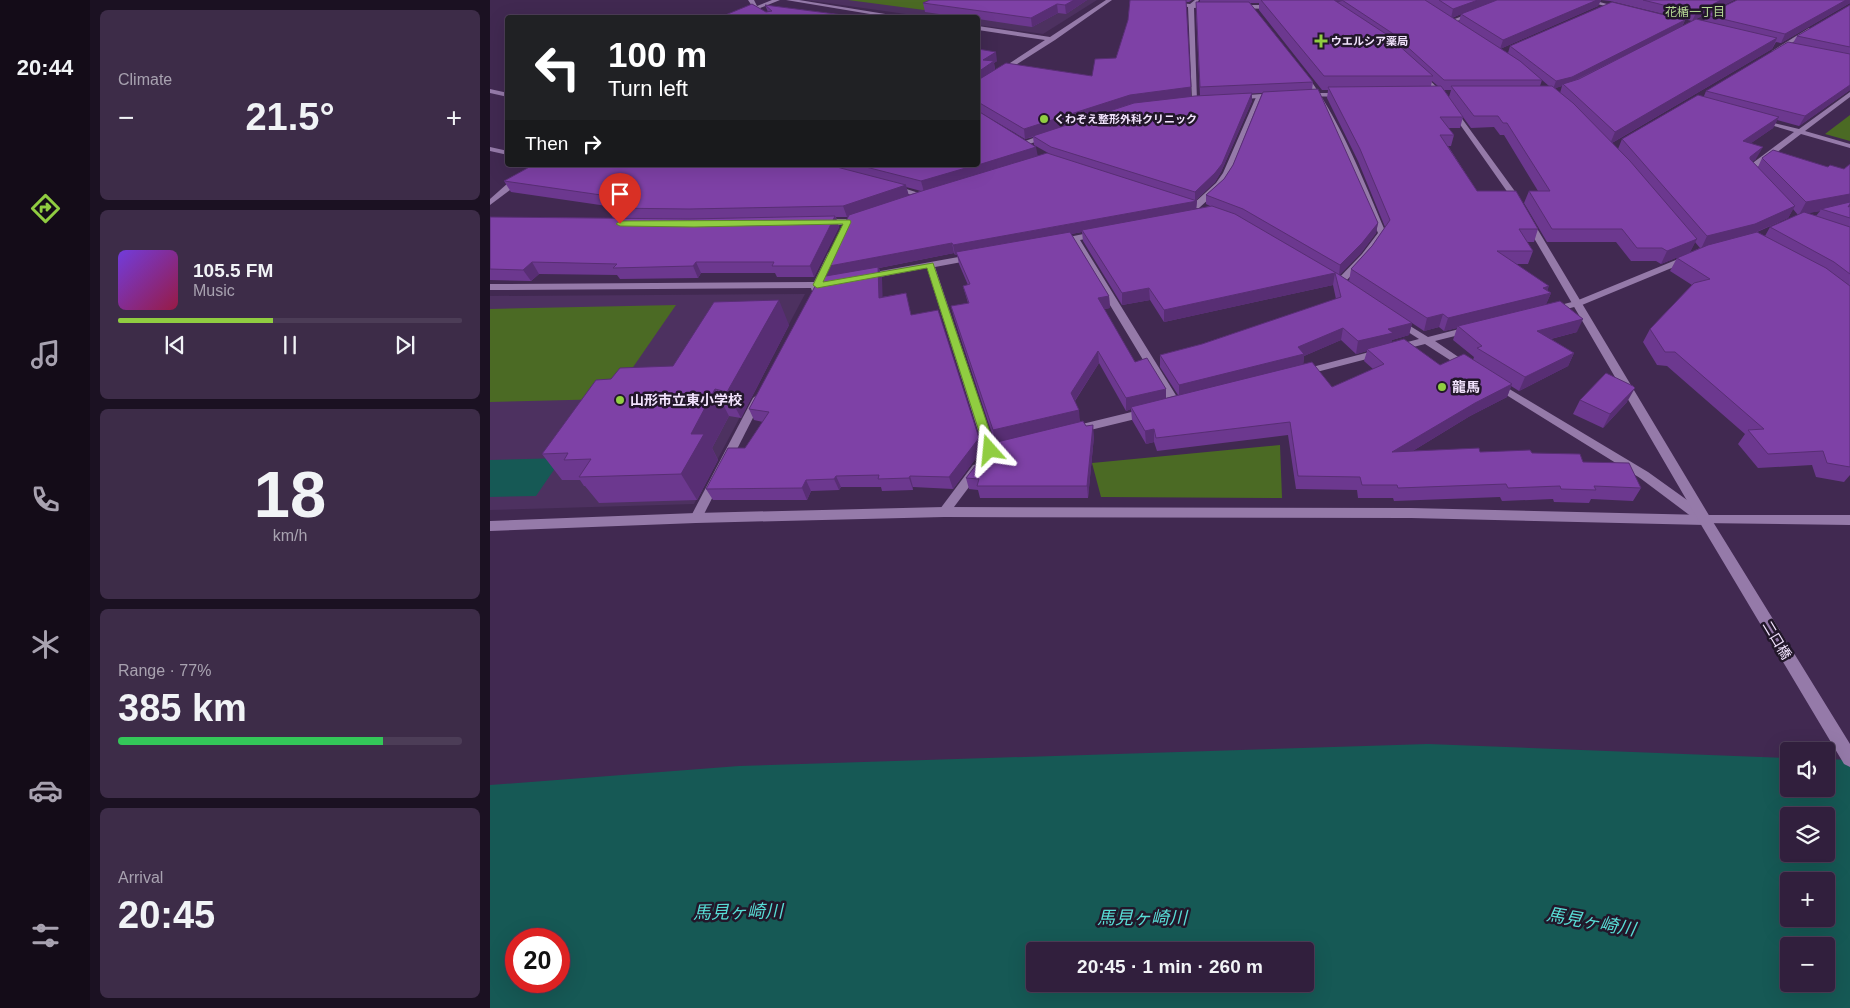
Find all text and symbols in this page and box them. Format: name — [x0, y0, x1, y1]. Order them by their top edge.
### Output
district label: 花楯一丁目 — [1665, 5, 1725, 19]
icon: left — [525, 35, 590, 100]
text: 100 m — [608, 35, 707, 74]
marker: ウエルシア薬局 — [1315, 35, 1327, 47]
place label: ウエルシア薬局 — [1331, 35, 1408, 47]
text: 20:44 — [17, 55, 73, 80]
text: Climate — [118, 71, 172, 88]
text: Turn left — [608, 76, 688, 101]
text: 21.5° — [245, 96, 335, 138]
text: − — [118, 102, 134, 133]
text: + — [446, 102, 462, 133]
marker: くわぞえ整形外科クリニック — [1038, 113, 1050, 125]
place label: くわぞえ整形外科クリニック — [1054, 113, 1197, 125]
icon: right — [578, 130, 606, 158]
text: Then — [525, 133, 568, 154]
pin — [599, 173, 641, 224]
icon: arrive — [606, 180, 634, 208]
icon: directions — [28, 191, 63, 226]
text: 105.5 FM — [193, 260, 273, 281]
text: Music — [193, 282, 235, 299]
icon: previous — [161, 331, 189, 359]
icon: pause — [276, 331, 304, 359]
icon: next — [391, 331, 419, 359]
icon: music — [28, 337, 63, 372]
place label: 龍馬 — [1452, 379, 1480, 395]
marker: 龍馬 — [1436, 381, 1448, 393]
place label: 山形市立東小学校 — [630, 392, 742, 408]
marker: 山形市立東小学校 — [614, 394, 626, 406]
position arrow — [963, 423, 1015, 475]
text: 18 — [254, 458, 326, 531]
icon: phone — [28, 482, 63, 517]
text: km/h — [273, 527, 307, 544]
street label: 二口橋 — [1759, 618, 1795, 662]
icon: climate — [28, 627, 63, 662]
text: Range · 77% — [118, 662, 211, 679]
text: 385 km — [118, 687, 247, 729]
map controls — [1780, 742, 1835, 992]
button: sound — [1780, 742, 1835, 797]
icon: car — [28, 773, 63, 808]
button: layers — [1780, 807, 1835, 862]
text: Arrival — [118, 869, 163, 886]
button: + — [1780, 872, 1835, 927]
text: 20:45 — [118, 894, 215, 936]
water label: 馬見ヶ崎川 — [693, 901, 785, 923]
water label: 馬見ヶ崎川 — [1545, 904, 1639, 940]
water label: 馬見ヶ崎川 — [1097, 908, 1189, 928]
icon: filters — [28, 918, 63, 953]
speed limit sign: 20 — [505, 928, 570, 993]
button: − — [1780, 937, 1835, 992]
text: 20:45 · 1 min · 260 m — [1077, 956, 1263, 977]

